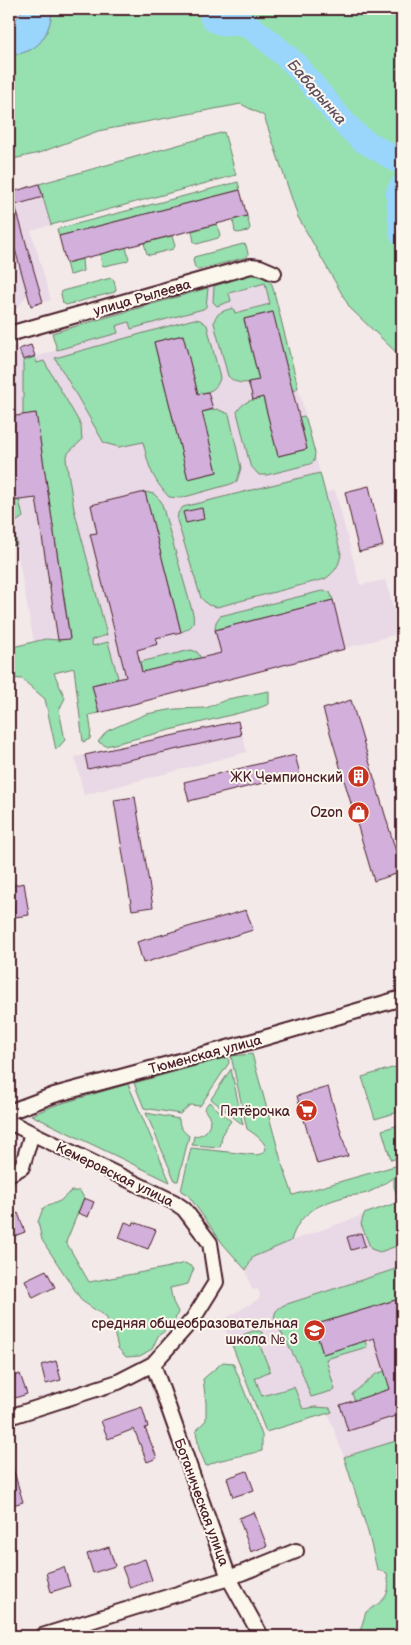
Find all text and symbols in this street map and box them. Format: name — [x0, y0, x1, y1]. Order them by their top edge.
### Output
water label: Бабарынка — [283, 56, 350, 129]
street label: улица Рылеева — [91, 275, 194, 320]
building icon: ЖК Чемпионский — [347, 765, 371, 789]
place label: ЖК Чемпионский — [230, 769, 343, 786]
shop icon: Ozon — [347, 800, 371, 824]
place label: Ozon — [310, 804, 343, 821]
street label: Тюменская улица — [147, 1031, 264, 1078]
supermarket icon: Пятёрочка — [294, 1099, 318, 1123]
place label: Пятёрочка — [220, 1103, 291, 1120]
street label: Кемеровская улица — [53, 1139, 177, 1211]
place label: средняя общеобразовательная школа № 3 — [91, 1315, 298, 1348]
school or university icon: средняя общеобразовательная школа № 3 — [302, 1319, 326, 1343]
street label: Ботаническая улица — [171, 1436, 233, 1569]

